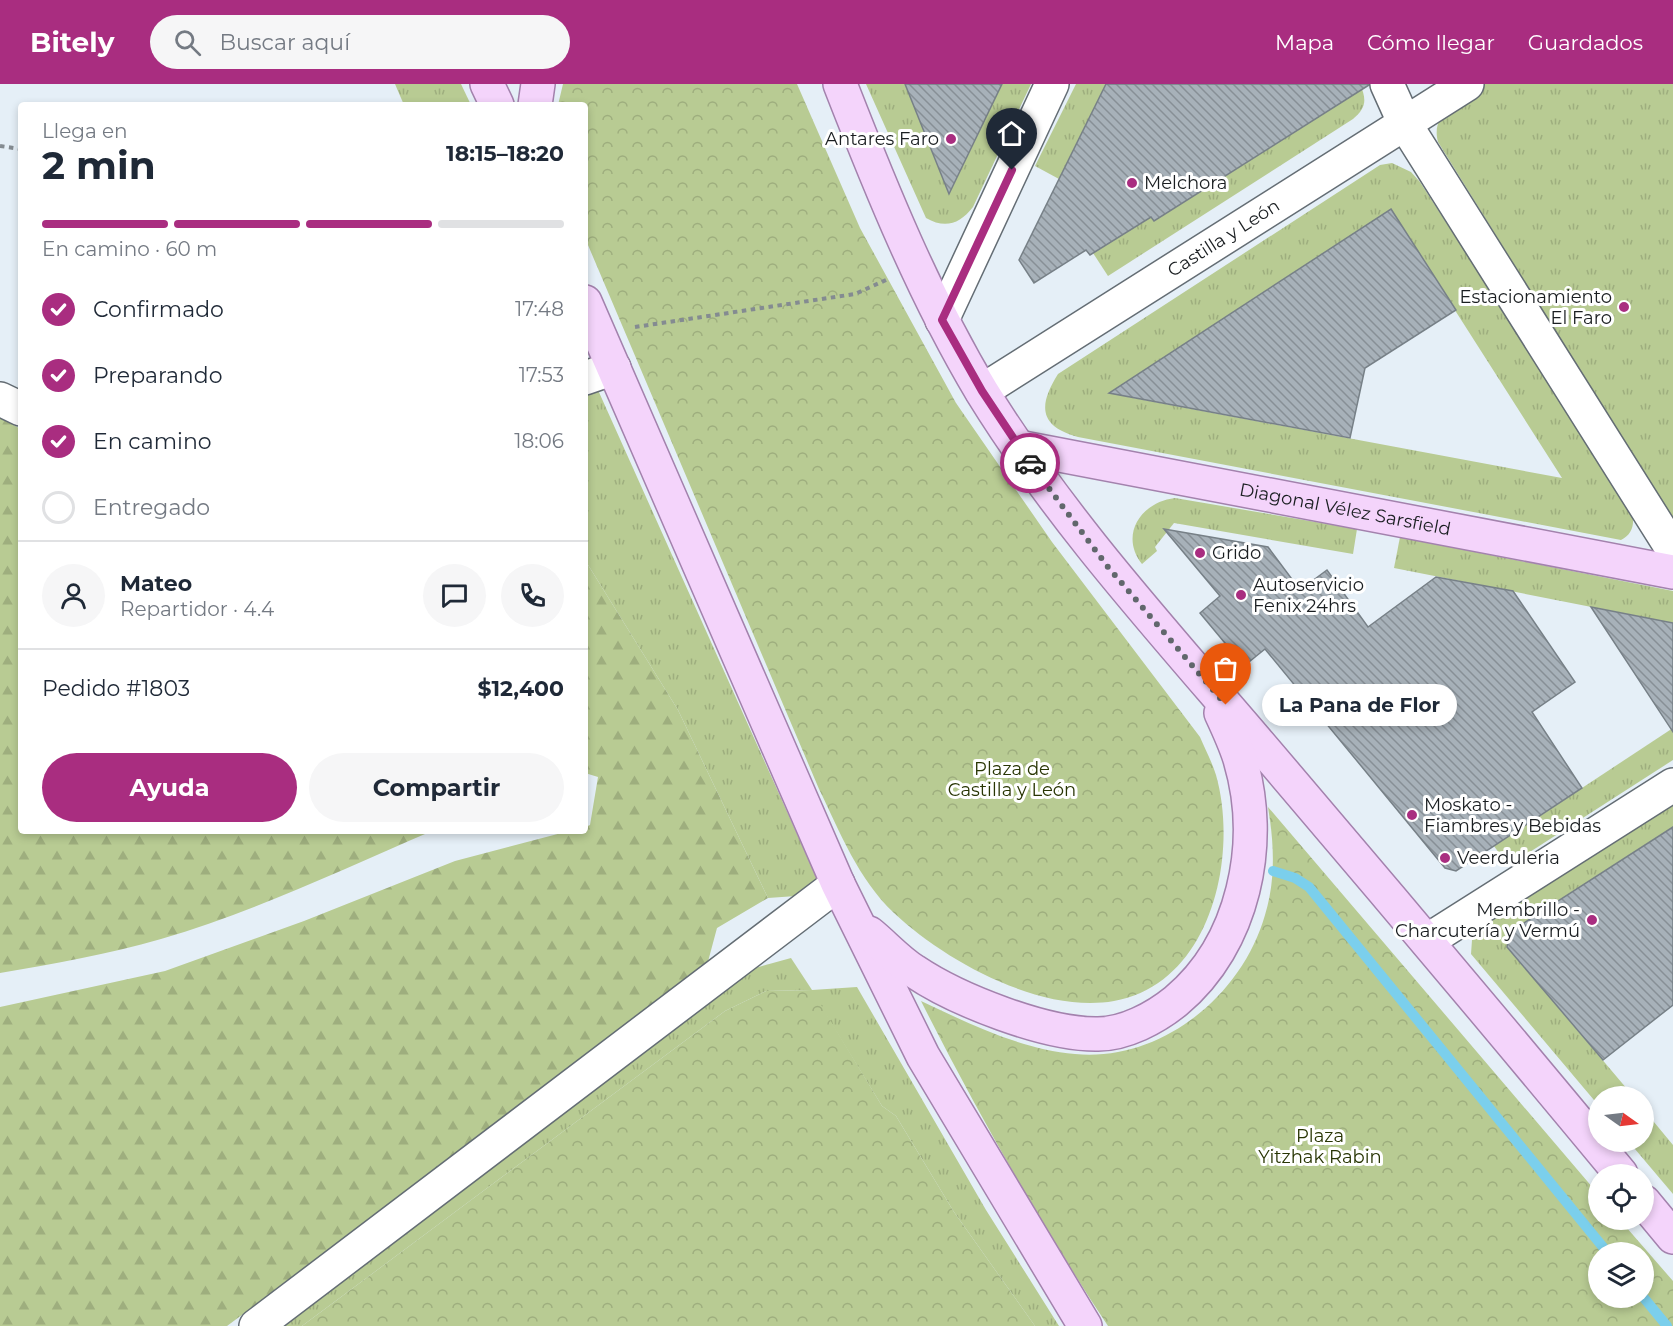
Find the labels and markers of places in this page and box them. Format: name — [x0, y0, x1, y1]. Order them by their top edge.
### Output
pin — [986, 108, 1037, 170]
place label: Antares Faro — [825, 128, 939, 150]
marker: Antares Faro — [944, 132, 958, 146]
place label: Melchora — [1144, 172, 1227, 194]
marker: Melchora — [1125, 176, 1139, 190]
place label: Estacionamiento El Faro — [1460, 286, 1612, 329]
marker: Estacionamiento El Faro — [1617, 300, 1631, 314]
place label: Grido — [1212, 542, 1261, 564]
marker: Grido — [1193, 546, 1207, 560]
place label: Autoservicio Fenix 24hrs — [1253, 574, 1364, 617]
marker: Autoservicio Fenix 24hrs — [1234, 588, 1248, 602]
pin — [1200, 643, 1251, 705]
callout: La Pana de Flor — [1262, 684, 1457, 726]
place label: Moskato - Fiambres y Bebidas — [1424, 794, 1601, 837]
marker: Moskato - Fiambres y Bebidas — [1405, 808, 1419, 822]
place label: Veerduleria — [1457, 847, 1560, 869]
marker: Veerduleria — [1438, 851, 1452, 865]
place label: Membrillo - Charcutería y Vermú — [1395, 899, 1580, 942]
marker: Membrillo - Charcutería y Vermú — [1585, 913, 1599, 927]

